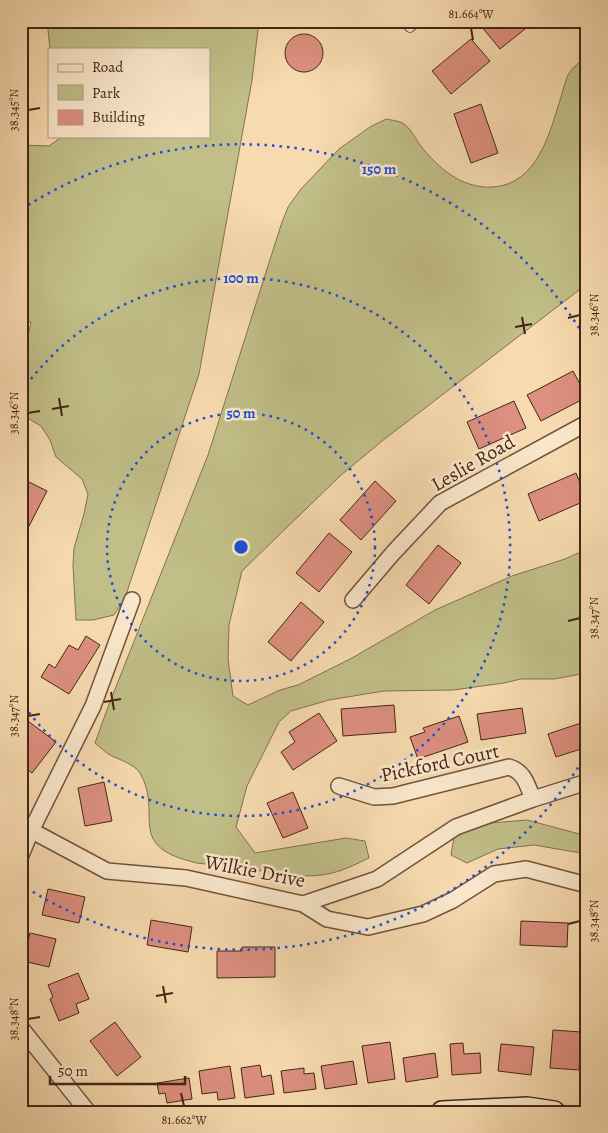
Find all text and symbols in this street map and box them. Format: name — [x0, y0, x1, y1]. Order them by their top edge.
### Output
text: 81.664°W — [449, 6, 494, 22]
legend — [48, 48, 210, 138]
text: Road — [92, 57, 124, 77]
text: Park — [92, 83, 121, 103]
text: 38.345°N — [6, 88, 22, 131]
text: Building — [92, 107, 145, 127]
text: 150 m — [362, 159, 397, 179]
text: 100 m — [223, 268, 259, 288]
text: 38.346°N — [586, 293, 602, 336]
text: 38.346°N — [6, 391, 22, 434]
text: 50 m — [226, 403, 256, 423]
street label: Leslie Road — [426, 428, 520, 498]
centre of rings — [232, 538, 250, 556]
text: 38.347°N — [586, 597, 602, 639]
text: 38.347°N — [6, 695, 22, 737]
street label: Pickford Court — [378, 737, 502, 789]
street label: Wilkie Drive — [201, 848, 308, 894]
text: 38.348°N — [586, 899, 602, 942]
text: 38.348°N — [6, 997, 22, 1040]
scale bar — [50, 1053, 185, 1085]
text: 50 m — [58, 1061, 88, 1081]
text: 81.662°W — [161, 1112, 207, 1128]

